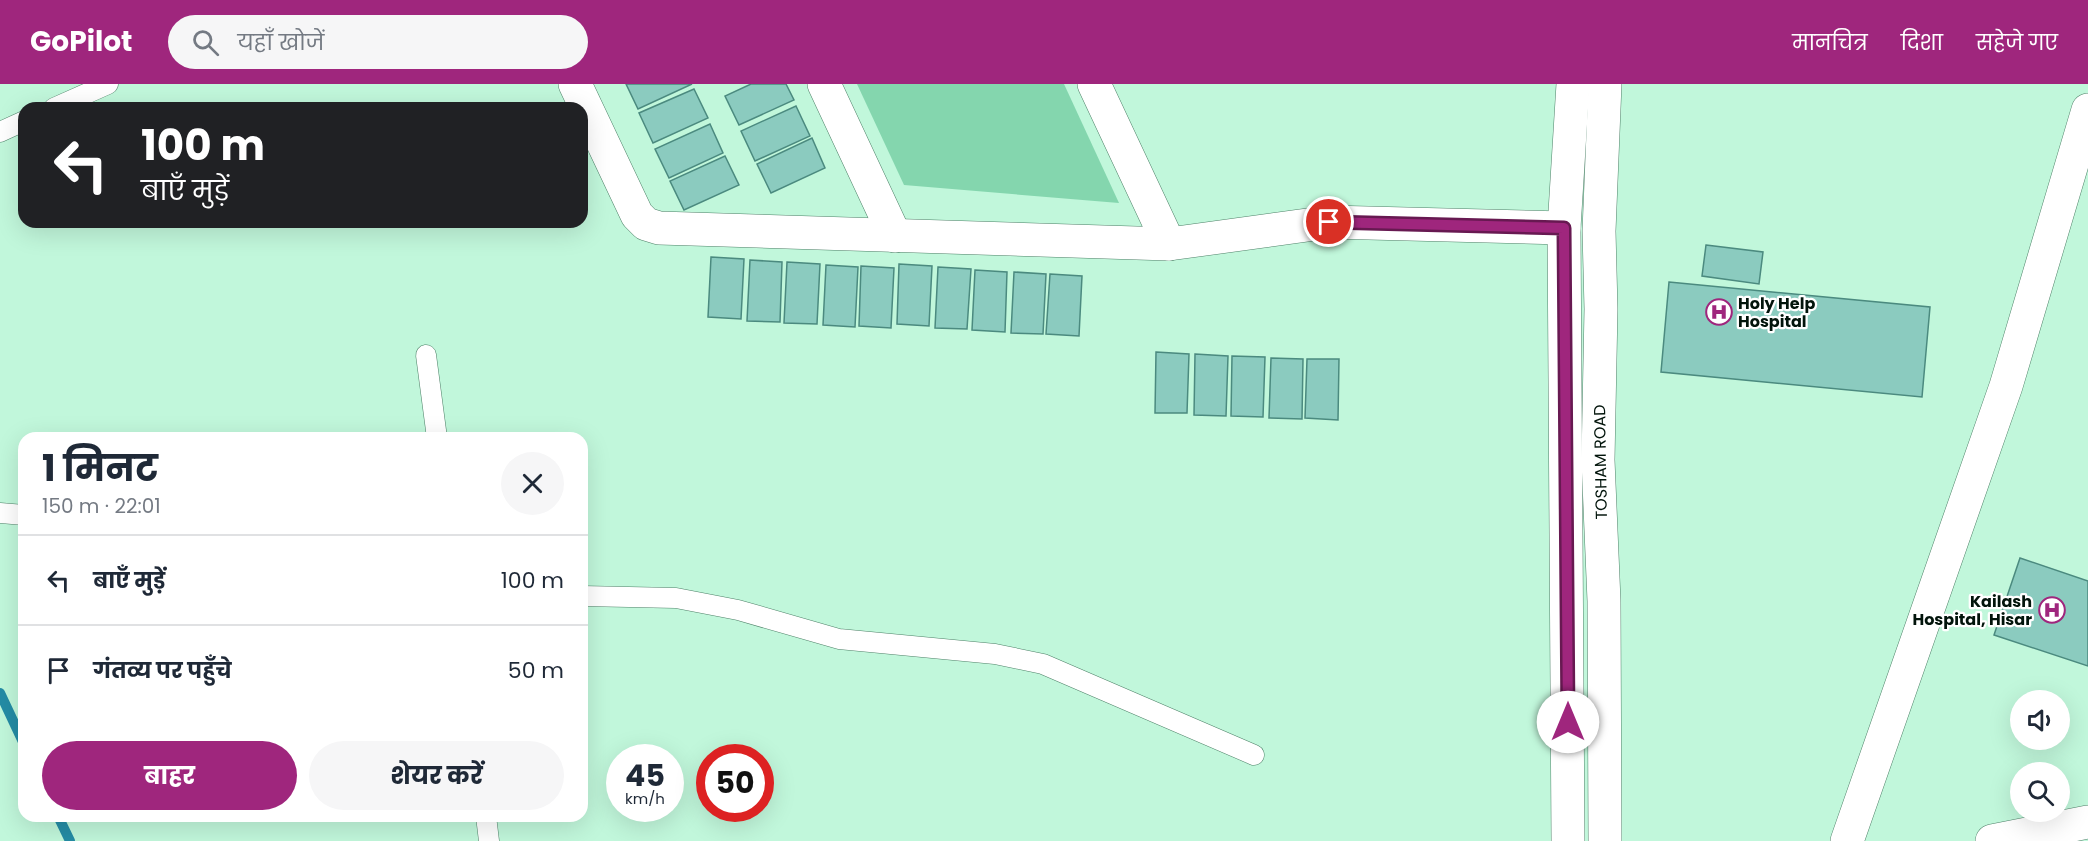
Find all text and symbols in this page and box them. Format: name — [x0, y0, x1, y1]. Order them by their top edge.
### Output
search box — [168, 15, 588, 69]
text: GoPilot — [30, 22, 132, 61]
icon: search — [189, 26, 222, 59]
text: यहाँ खोजें — [237, 27, 324, 58]
text: मानचित्र — [1792, 28, 1868, 57]
text: दिशा — [1901, 28, 1943, 57]
text: सहेजे गए — [1976, 28, 2058, 57]
text: 100 m — [141, 116, 265, 175]
icon: left — [42, 126, 120, 204]
text: बाएँ मुड़ें — [141, 172, 229, 209]
pin — [1303, 196, 1354, 247]
icon: arrive — [1312, 205, 1345, 238]
place label: Holy Help Hospital — [1738, 292, 1815, 333]
hospital icon: Holy Help Hospital — [1704, 297, 1734, 327]
street label: TOSHAM ROAD — [1588, 404, 1613, 520]
text: 1 मिनट — [42, 443, 158, 494]
button: close — [501, 452, 564, 515]
text: 150 m · 22:01 — [42, 492, 161, 520]
icon: left — [42, 564, 75, 597]
text: बाएँ मुड़ें — [93, 565, 165, 596]
text: 100 m — [501, 565, 564, 596]
place label: Kailash Hospital, Hisar — [1912, 590, 2032, 631]
hospital icon: Kailash Hospital, Hisar — [2037, 595, 2067, 625]
icon: arrive — [42, 654, 75, 687]
text: गंतव्य पर पहुँचे — [93, 655, 232, 686]
text: 50 m — [508, 655, 564, 686]
position arrow — [1536, 690, 1600, 754]
map controls — [2010, 690, 2070, 822]
button: sound — [2010, 690, 2070, 750]
button: बाहर — [42, 741, 297, 810]
button: शेयर करें — [309, 741, 564, 810]
speed limit sign: 50 — [696, 744, 774, 822]
text: 45 — [625, 754, 665, 797]
button: search — [2010, 762, 2070, 822]
text: km/h — [625, 788, 665, 809]

